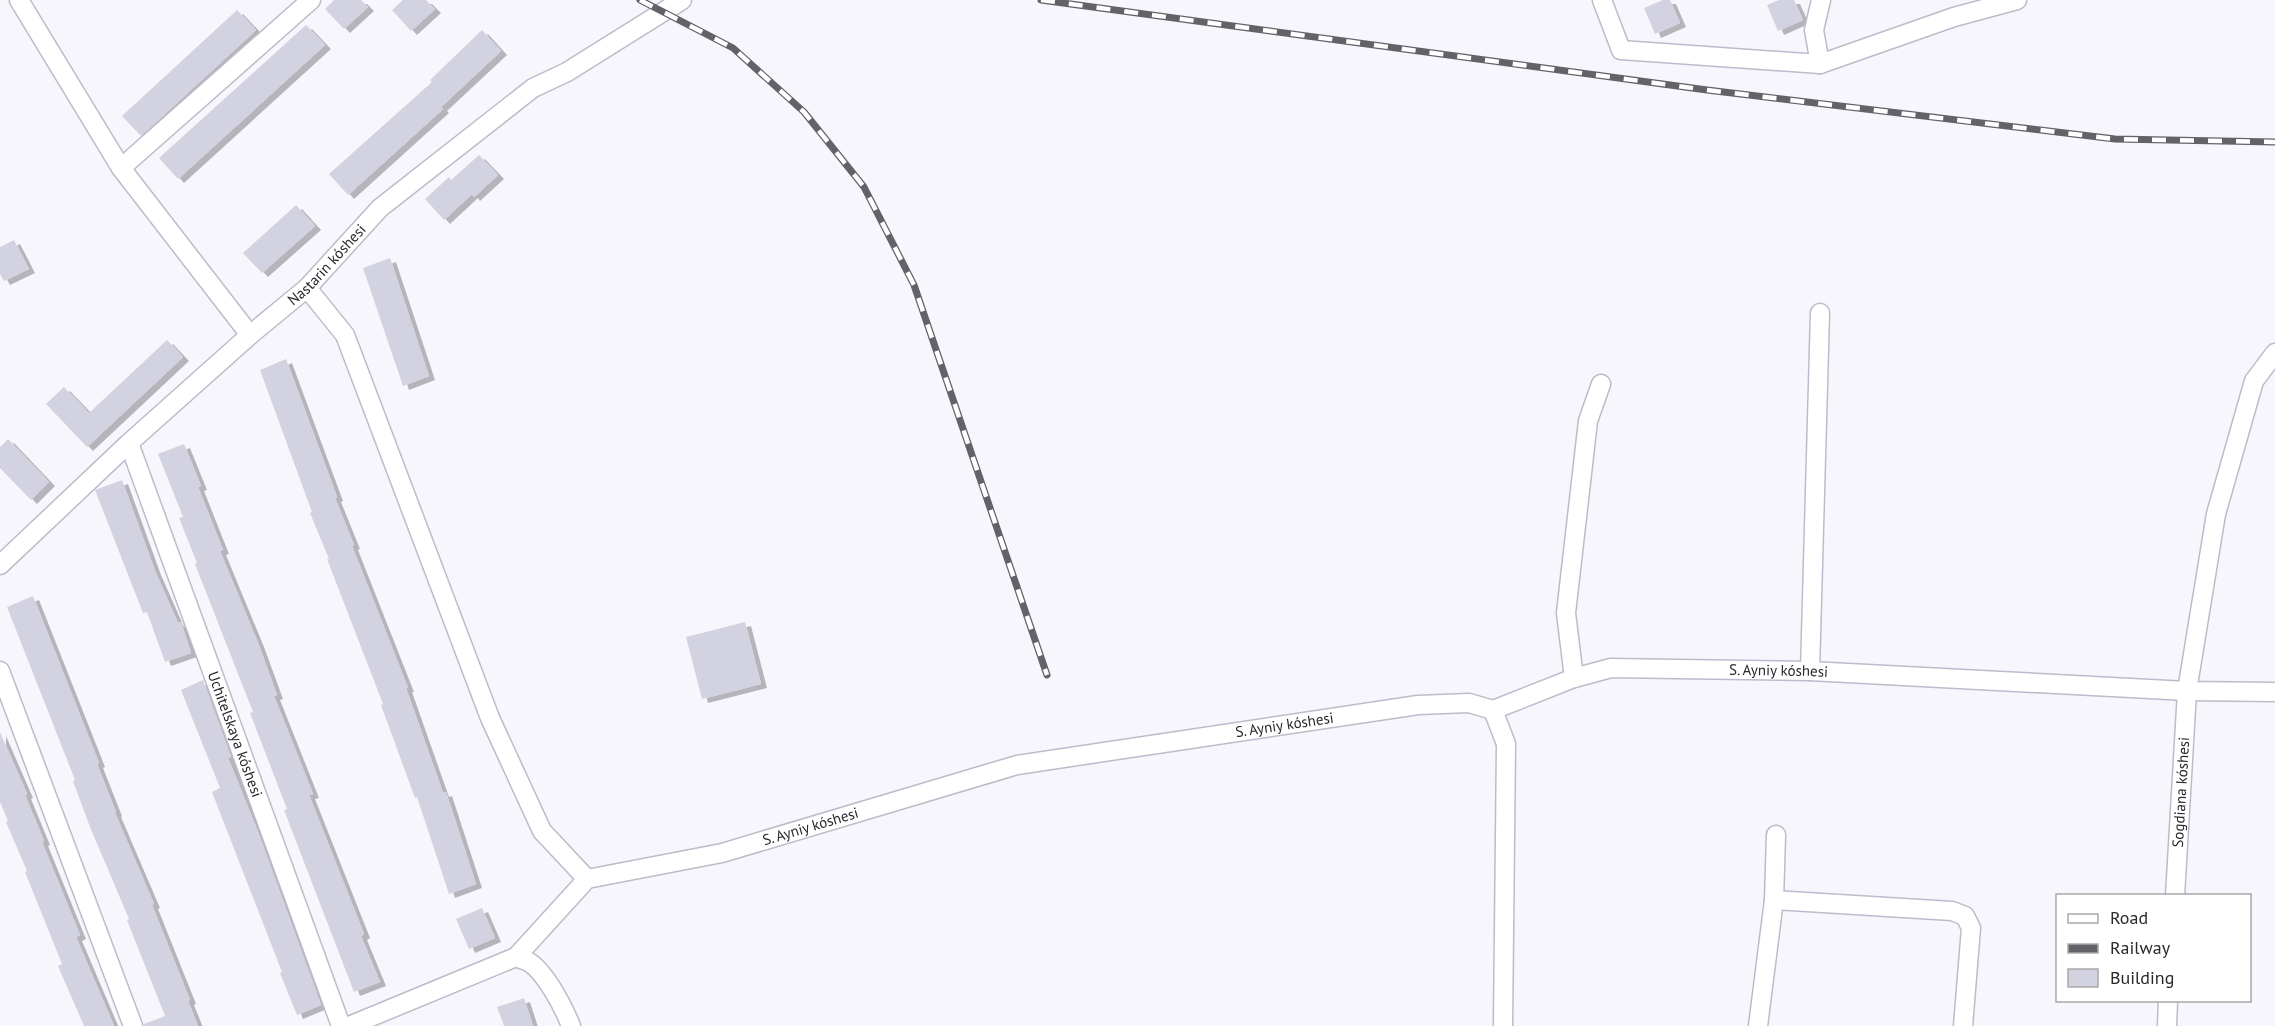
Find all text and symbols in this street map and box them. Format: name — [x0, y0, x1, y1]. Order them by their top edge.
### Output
street label: Nastarin kóshesi — [283, 220, 370, 309]
street label: S. Ayniy kóshesi — [1729, 660, 1829, 681]
street label: Uchitelskaya kóshesi — [204, 669, 267, 800]
street label: S. Ayniy kóshesi — [1234, 708, 1335, 741]
street label: Sogdiana kóshesi — [2168, 736, 2193, 848]
street label: S. Ayniy kóshesi — [760, 803, 861, 849]
legend — [2056, 894, 2251, 1002]
text: Road — [2110, 906, 2148, 929]
text: Railway — [2110, 936, 2171, 959]
text: Building — [2110, 966, 2174, 989]

